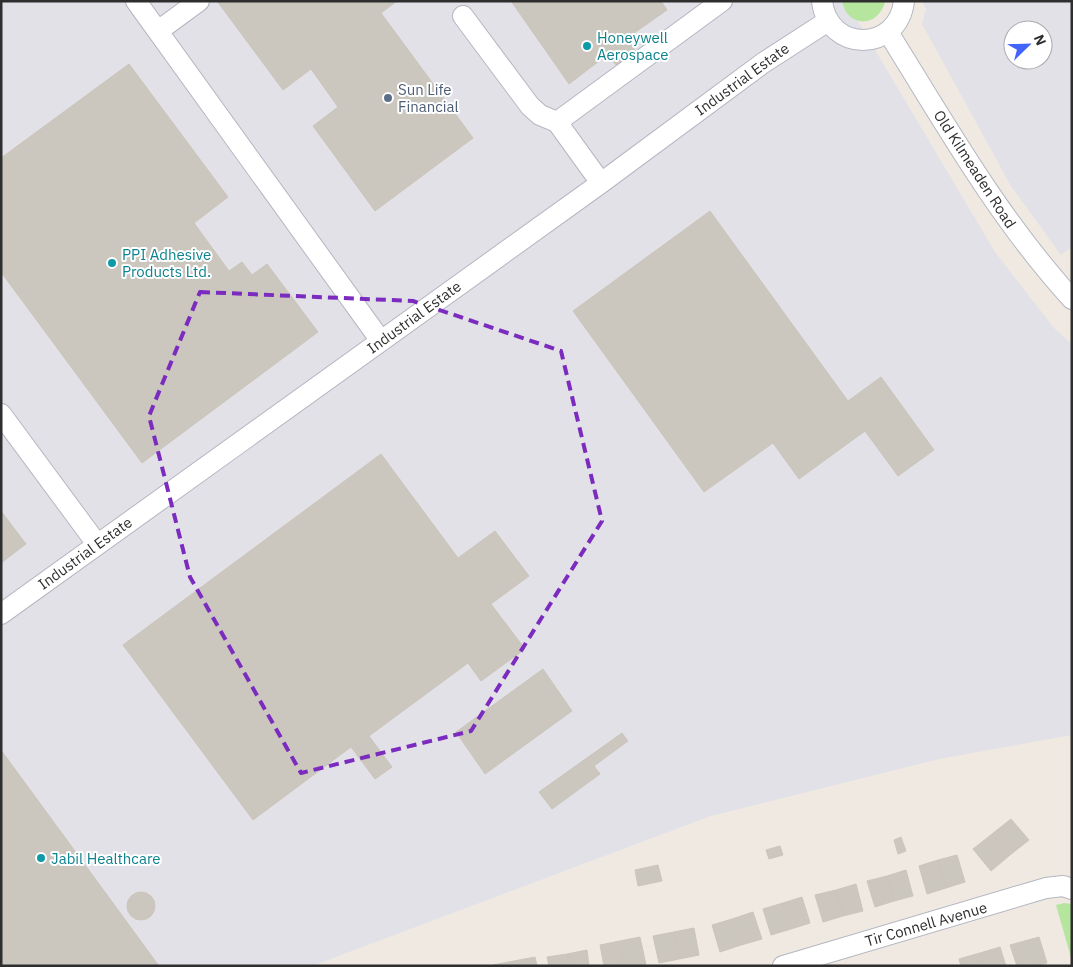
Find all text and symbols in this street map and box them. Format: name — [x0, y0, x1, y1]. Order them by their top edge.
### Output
north arrow — [1003, 20, 1053, 70]
place label: Honeywell Aerospace — [597, 28, 668, 64]
text: N — [1030, 32, 1050, 48]
street label: Industrial Estate — [691, 38, 793, 120]
marker: Honeywell Aerospace — [581, 40, 593, 52]
place label: Sun Life Financial — [398, 80, 459, 116]
marker: Sun Life Financial — [382, 92, 394, 104]
street label: Old Kilmeaden Road — [930, 106, 1020, 232]
place label: PPI Adhesive Products Ltd. — [122, 245, 211, 281]
marker: PPI Adhesive Products Ltd. — [106, 257, 118, 269]
street label: Industrial Estate — [363, 276, 465, 358]
street label: Industrial Estate — [34, 512, 136, 594]
place label: Jabil Healthcare — [51, 849, 161, 868]
marker: Jabil Healthcare — [35, 852, 47, 864]
street label: Tir Connell Avenue — [863, 897, 989, 951]

